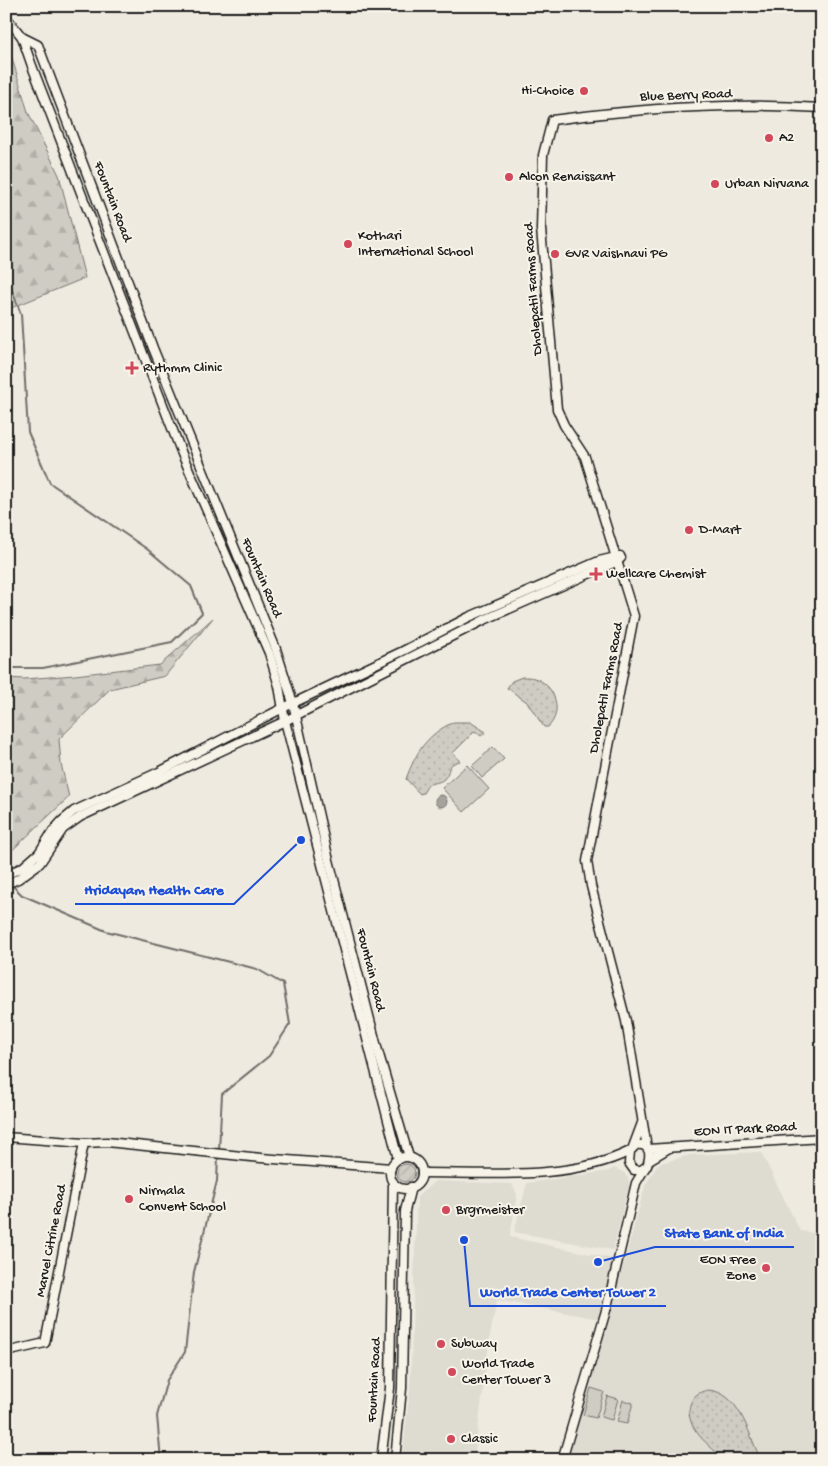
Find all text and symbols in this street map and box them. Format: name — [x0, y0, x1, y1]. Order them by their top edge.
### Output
place label: Hi-Choice — [521, 83, 575, 100]
marker: Hi-Choice — [578, 85, 590, 97]
street label: Blue Berry Road — [639, 86, 734, 106]
place label: A2 — [779, 130, 794, 147]
marker: A2 — [763, 132, 775, 144]
street label: Fountain Road — [89, 158, 136, 246]
place label: Alcon Renaissant — [519, 169, 616, 186]
marker: Alcon Renaissant — [503, 171, 515, 183]
place label: Urban Nirvana — [725, 176, 810, 193]
marker: Urban Nirvana — [709, 178, 721, 190]
street label: Dholepatil Farms Road — [521, 220, 547, 357]
place label: Kothari International School — [358, 228, 474, 261]
marker: Kothari International School — [342, 238, 354, 250]
place label: GVR Vaishnavi PG — [565, 246, 668, 263]
marker: GVR Vaishnavi PG — [549, 248, 561, 260]
place label: Rythmm Clinic — [143, 360, 223, 377]
marker: Rythmm Clinic — [125, 361, 139, 375]
place label: D-Mart — [698, 522, 742, 539]
marker: D-Mart — [683, 524, 695, 536]
street label: Fountain Road — [236, 535, 286, 622]
place label: Wellcare Chemist — [606, 566, 707, 583]
marker: Wellcare Chemist — [590, 568, 602, 580]
street label: Dholepatil Farms Road — [586, 619, 628, 756]
callout: Hridayam Health Care — [75, 874, 234, 904]
text: Hridayam Health Care — [84, 882, 225, 900]
street label: Fountain Road — [351, 926, 389, 1015]
street label: EON IT Park Road — [693, 1119, 798, 1141]
street label: Marvel Citrine Road — [33, 1181, 72, 1299]
place label: Nirmala Convent School — [139, 1183, 226, 1216]
marker: Nirmala Convent School — [123, 1193, 135, 1205]
place label: Brgrmeister — [455, 1202, 525, 1219]
marker: Brgrmeister — [440, 1204, 452, 1216]
callout: State Bank of India — [655, 1217, 794, 1247]
text: State Bank of India — [664, 1225, 784, 1243]
place label: EON Free Zone — [700, 1252, 757, 1285]
marker: EON Free Zone — [760, 1262, 772, 1274]
callout: World Trade Center Tower 2 — [470, 1276, 666, 1306]
text: World Trade Center Tower 2 — [479, 1284, 657, 1302]
street label: Fountain Road — [364, 1335, 386, 1424]
place label: Subway — [451, 1336, 497, 1353]
marker: Subway — [435, 1338, 447, 1350]
place label: World Trade Center Tower 3 — [462, 1356, 551, 1389]
marker: World Trade Center Tower 3 — [446, 1366, 458, 1378]
place label: Classic — [461, 1431, 499, 1448]
marker: Classic — [445, 1433, 457, 1445]

